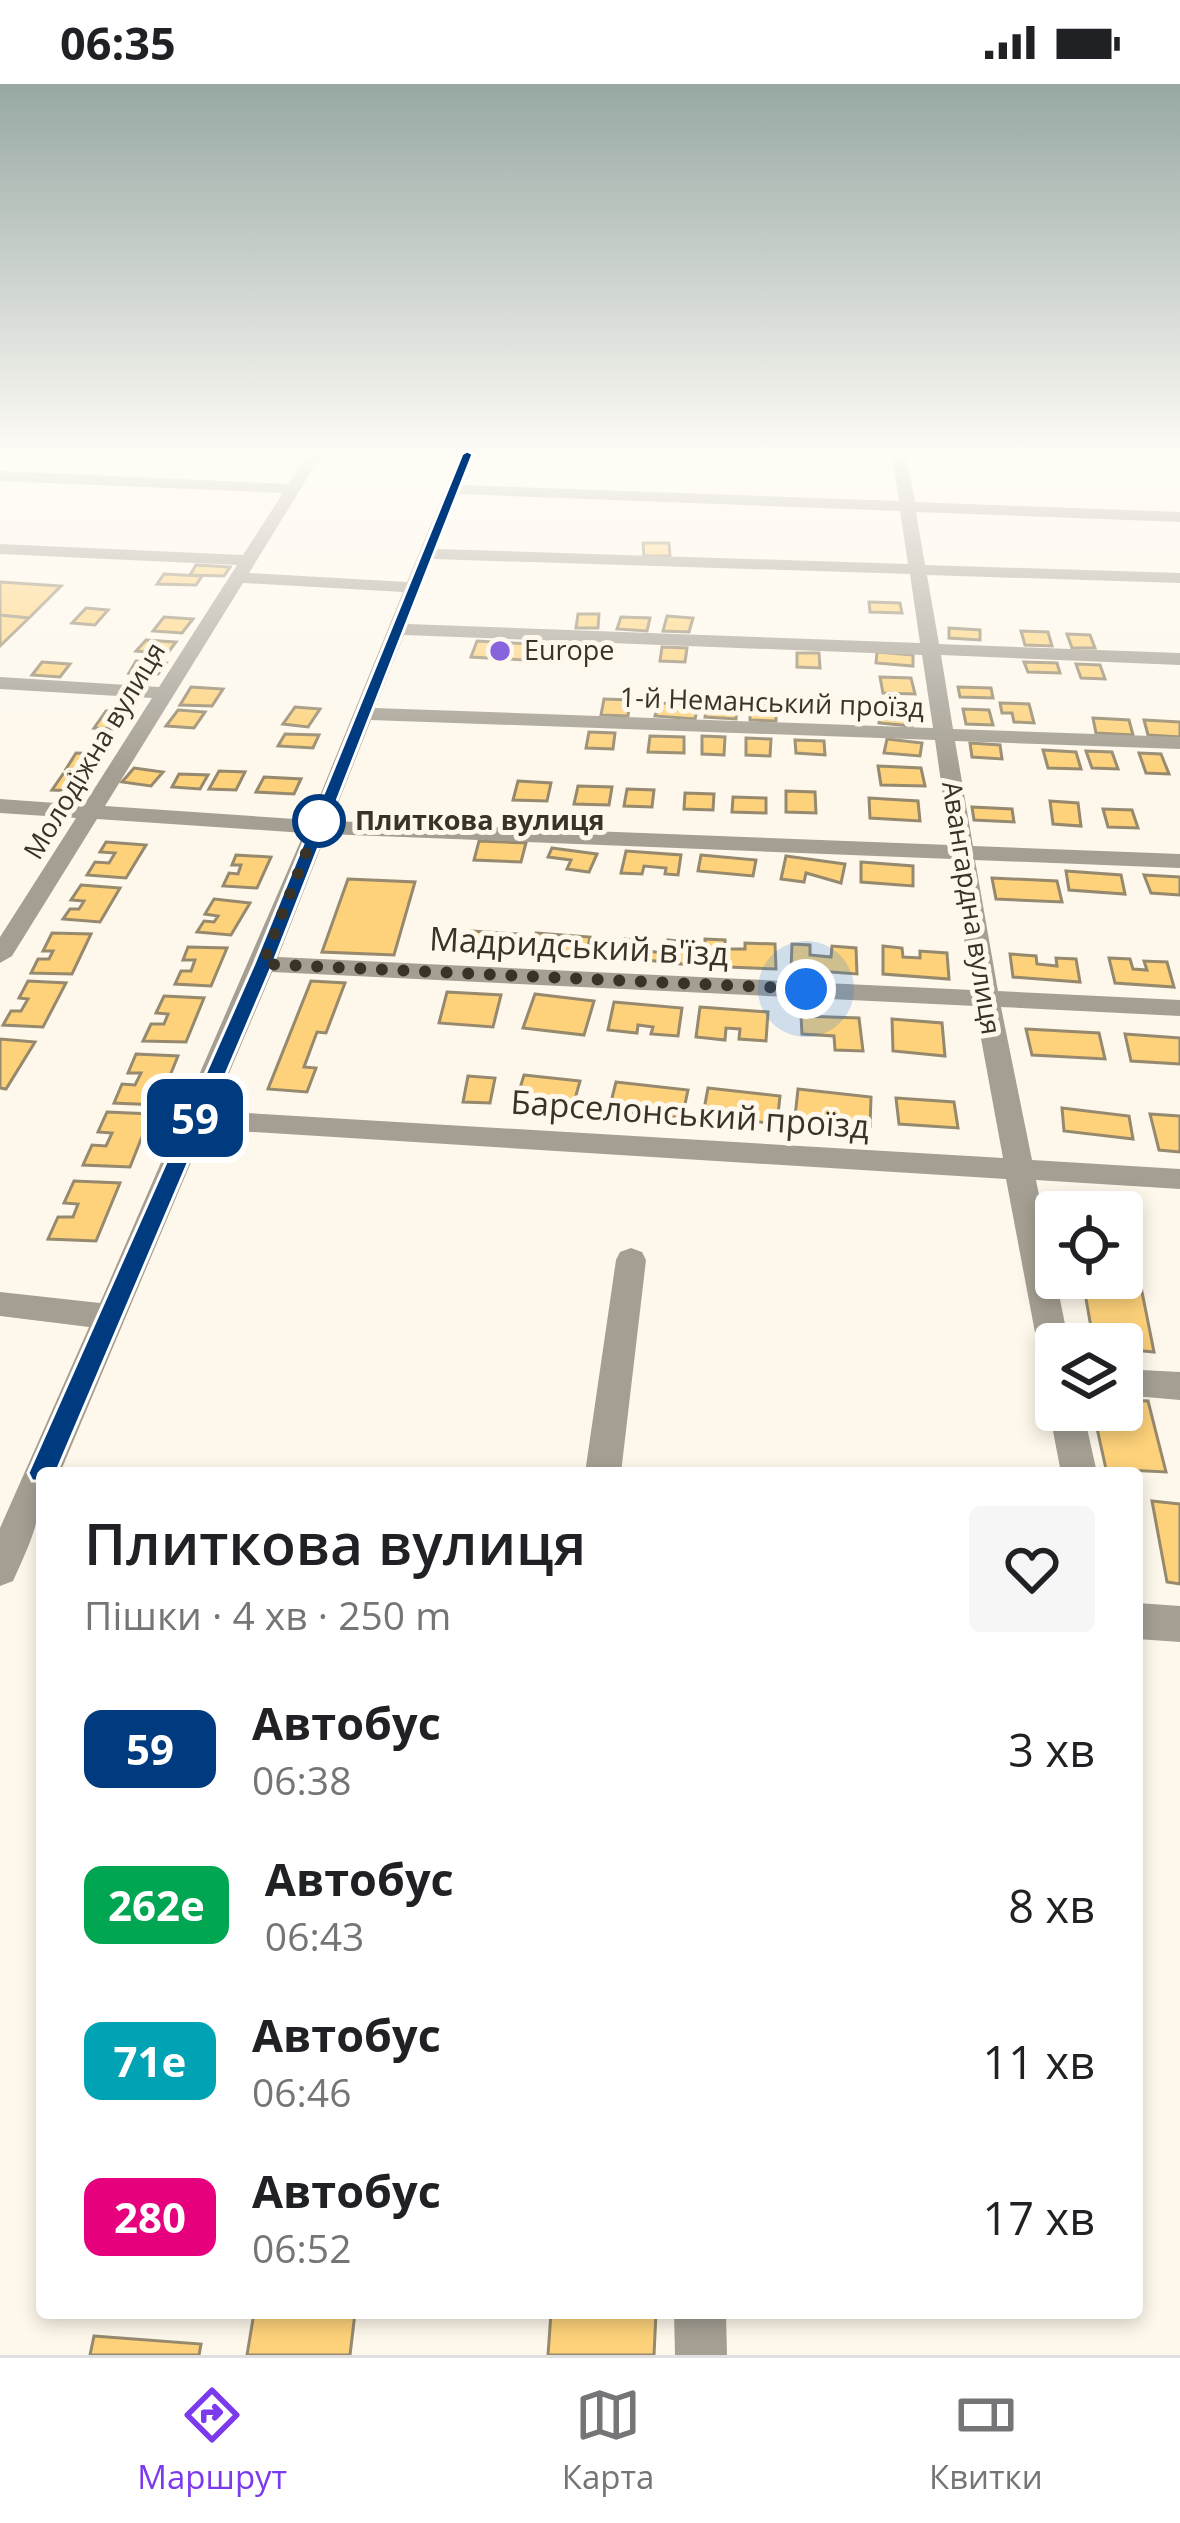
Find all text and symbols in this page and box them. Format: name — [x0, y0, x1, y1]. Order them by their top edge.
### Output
text: 06:35 — [60, 12, 176, 73]
place label: Europe — [524, 631, 615, 668]
street label: Молодіжна вулиця — [14, 635, 173, 866]
marker: Europe — [487, 638, 513, 664]
street label: 1-й Неманський проїзд — [619, 678, 925, 725]
street label: Авангардна вулиця — [934, 778, 1011, 1037]
marker: Плиткова вулиця — [294, 796, 344, 846]
place label: Плиткова вулиця — [355, 801, 604, 838]
street label: Мадридський в'їзд — [428, 915, 730, 976]
your location — [776, 959, 836, 1019]
line badge: 59 — [141, 1079, 249, 1157]
street label: Барселонський проїзд — [509, 1079, 871, 1148]
text: 59 — [171, 1089, 219, 1146]
map controls — [1035, 1191, 1143, 1431]
button: locate — [1035, 1191, 1143, 1299]
button: layers — [1035, 1323, 1143, 1431]
text: Плиткова вулиця — [84, 1504, 586, 1582]
button: heart — [969, 1506, 1095, 1632]
text: Пішки · 4 хв · 250 m — [84, 1588, 451, 1641]
text: Автобус — [252, 1692, 441, 1753]
text: 3 хв — [1008, 1719, 1095, 1780]
text: 59 — [126, 1720, 174, 1777]
text: 06:38 — [252, 1753, 351, 1806]
text: Автобус — [265, 1848, 454, 1909]
text: 8 хв — [1008, 1875, 1095, 1936]
text: 262е — [108, 1876, 205, 1933]
text: 06:43 — [265, 1909, 364, 1962]
text: Автобус — [252, 2004, 441, 2065]
text: 11 хв — [982, 2031, 1095, 2092]
text: 71е — [114, 2032, 186, 2089]
text: 06:46 — [252, 2065, 351, 2118]
text: Автобус — [252, 2160, 441, 2221]
text: 17 хв — [982, 2187, 1095, 2248]
text: 280 — [114, 2188, 186, 2245]
text: 06:52 — [252, 2221, 351, 2274]
tab: Маршрут — [137, 2382, 287, 2499]
tab: Карта — [562, 2382, 654, 2499]
tab: Квитки — [929, 2382, 1043, 2499]

